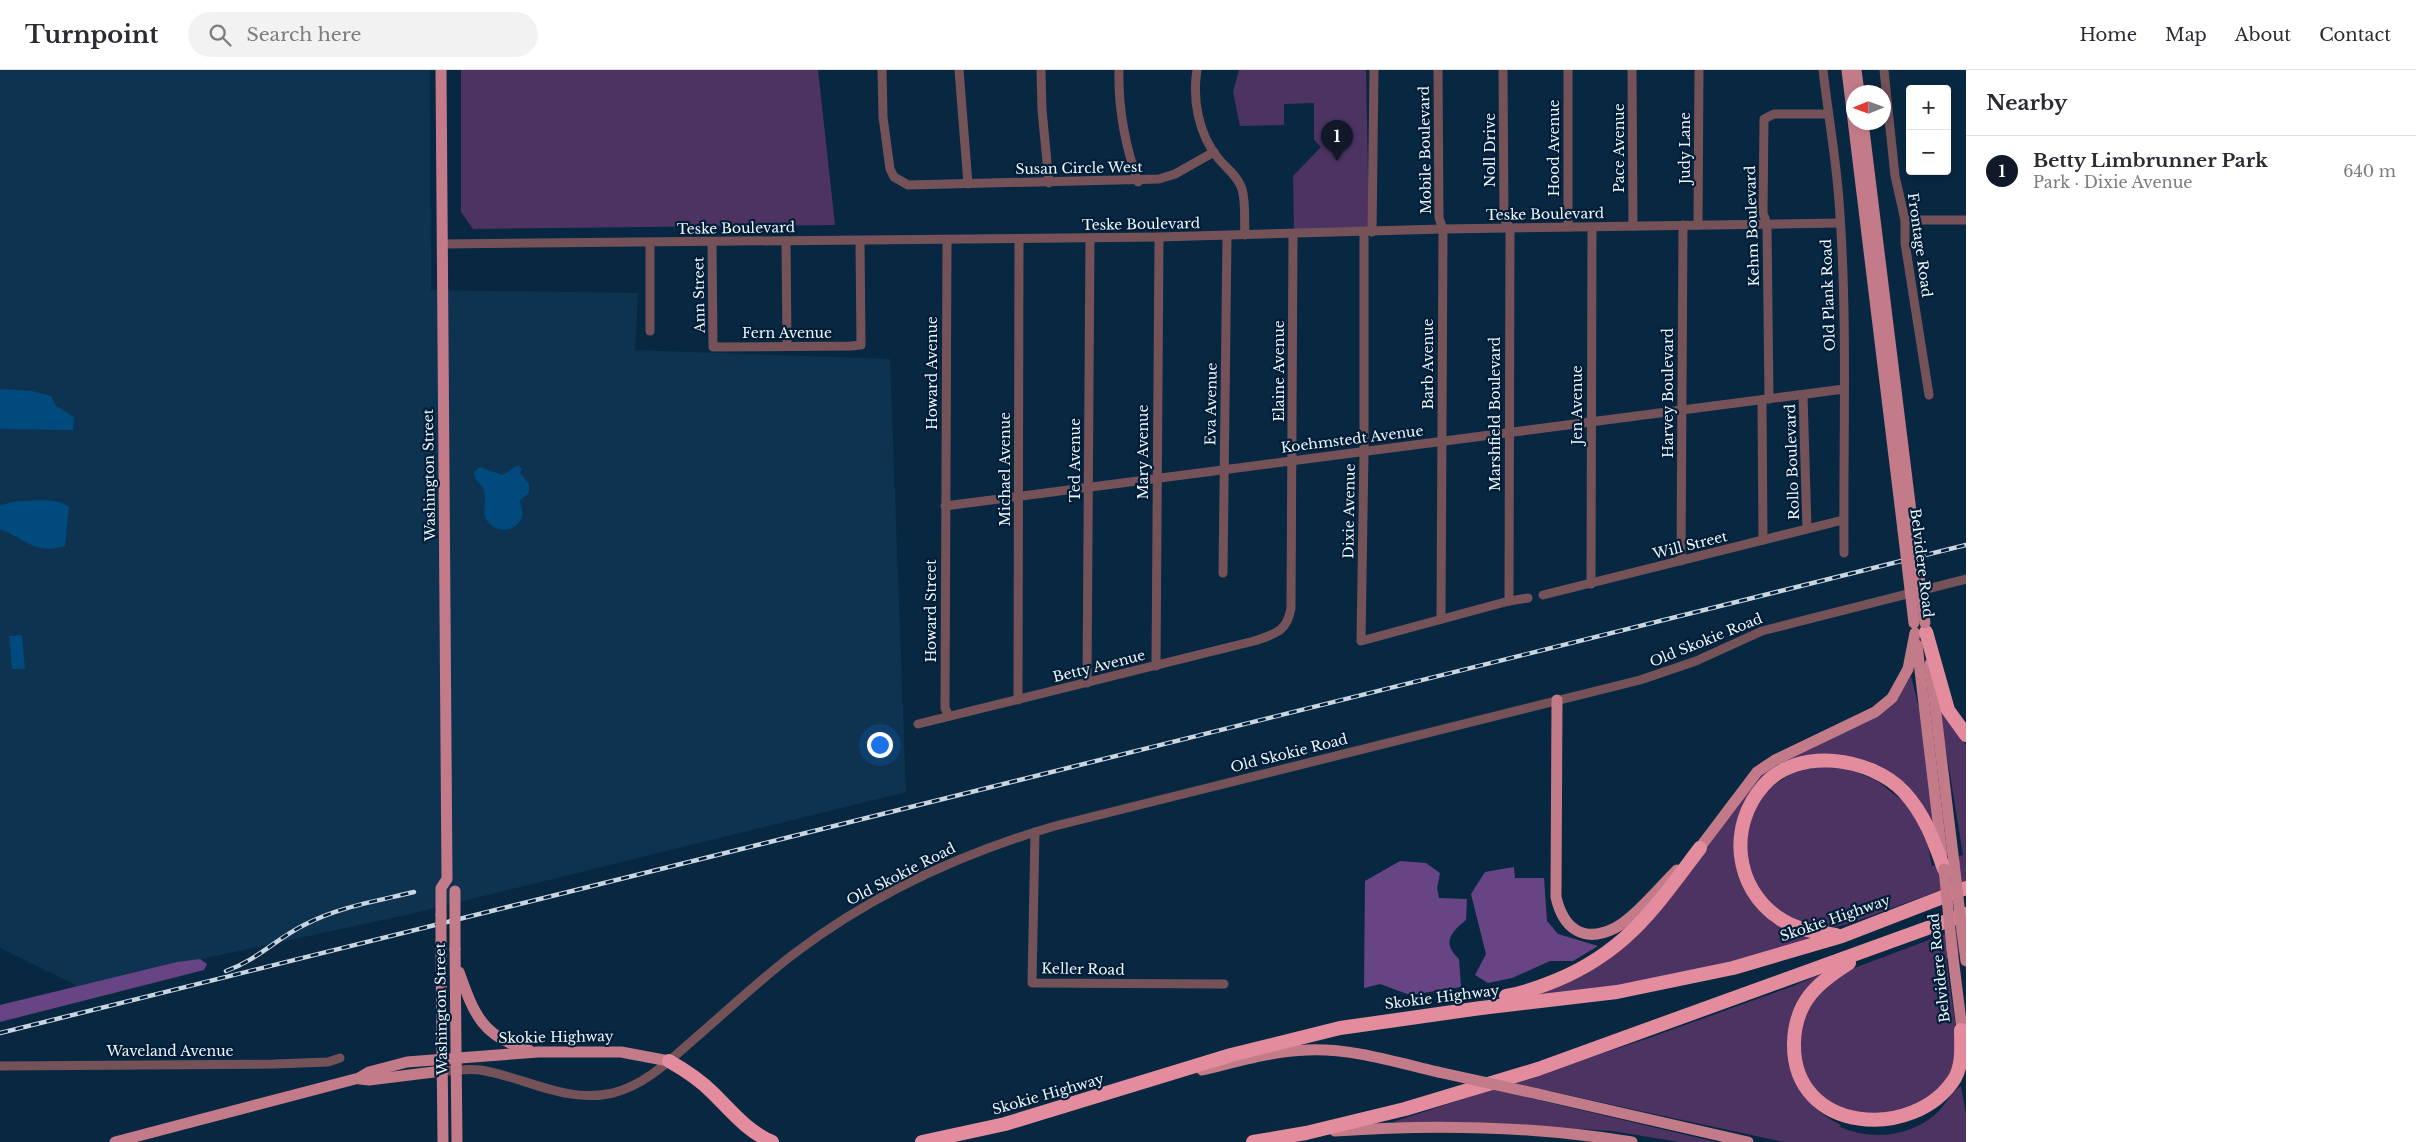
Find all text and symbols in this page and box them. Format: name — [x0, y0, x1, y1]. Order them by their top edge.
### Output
search box — [188, 12, 538, 57]
text: Turnpoint — [25, 20, 158, 49]
icon: search — [206, 21, 234, 49]
text: Search here — [246, 23, 361, 46]
text: Home — [2079, 24, 2137, 46]
text: Map — [2165, 24, 2207, 46]
text: About — [2235, 24, 2291, 46]
text: Contact — [2319, 24, 2391, 46]
street label: Mobile Boulevard — [1415, 85, 1435, 214]
north arrow — [1846, 85, 1891, 130]
map controls — [1906, 85, 1951, 175]
button: + — [1906, 85, 1951, 130]
text: Nearby — [1986, 90, 2067, 116]
street label: Hood Avenue — [1545, 99, 1563, 197]
street label: Pace Avenue — [1610, 103, 1628, 193]
street label: Judy Lane — [1676, 112, 1694, 186]
street label: Noll Drive — [1481, 113, 1499, 187]
pin: 1 — [1321, 120, 1353, 161]
button: − — [1906, 130, 1951, 175]
text: Betty Limbrunner Park — [2033, 149, 2268, 172]
street label: Susan Circle West — [1015, 158, 1144, 178]
text: 1 — [1999, 161, 2005, 181]
text: 640 m — [2343, 161, 2396, 181]
street label: Kehm Boulevard — [1741, 165, 1763, 287]
text: Park · Dixie Avenue — [2033, 172, 2193, 192]
street label: Frontage Road — [1904, 192, 1936, 299]
street label: Teske Boulevard — [1486, 204, 1605, 224]
street label: Teske Boulevard — [1082, 214, 1201, 234]
street label: Teske Boulevard — [677, 218, 796, 238]
street label: Old Plank Road — [1817, 238, 1839, 351]
street label: Ann Street — [689, 256, 709, 334]
street label: Howard Avenue — [923, 316, 941, 430]
street label: Barb Avenue — [1419, 318, 1437, 410]
street label: Elaine Avenue — [1270, 320, 1288, 422]
street label: Fern Avenue — [742, 324, 832, 342]
street label: Harvey Boulevard — [1659, 328, 1677, 458]
street label: Marshfield Boulevard — [1486, 336, 1504, 491]
street label: Eva Avenue — [1201, 363, 1221, 445]
street label: Jen Avenue — [1568, 365, 1586, 447]
street label: Rollo Boulevard — [1781, 403, 1803, 520]
street label: Mary Avenue — [1134, 405, 1152, 500]
street label: Washington Street — [419, 408, 439, 542]
street label: Michael Avenue — [996, 412, 1014, 526]
street label: Ted Avenue — [1066, 418, 1084, 502]
street label: Koehmstedt Avenue — [1280, 421, 1424, 457]
street label: Dixie Avenue — [1339, 463, 1359, 559]
street label: Belvidere Road — [1906, 507, 1938, 619]
street label: Will Street — [1650, 527, 1730, 563]
street label: Howard Street — [922, 559, 940, 663]
street label: Old Skokie Road — [1647, 609, 1766, 671]
street label: Betty Avenue — [1051, 646, 1147, 686]
street label: Old Skokie Road — [1229, 730, 1350, 776]
your location — [867, 732, 893, 758]
street label: Old Skokie Road — [843, 838, 959, 909]
street label: Skokie Highway — [1778, 891, 1893, 945]
street label: Belvidere Road — [1924, 912, 1954, 1024]
street label: Washington Street — [431, 942, 451, 1076]
street label: Keller Road — [1041, 959, 1125, 979]
street label: Skokie Highway — [1384, 981, 1500, 1013]
street label: Skokie Highway — [498, 1027, 614, 1047]
street label: Waveland Avenue — [105, 1042, 234, 1060]
street label: Skokie Highway — [990, 1069, 1106, 1119]

